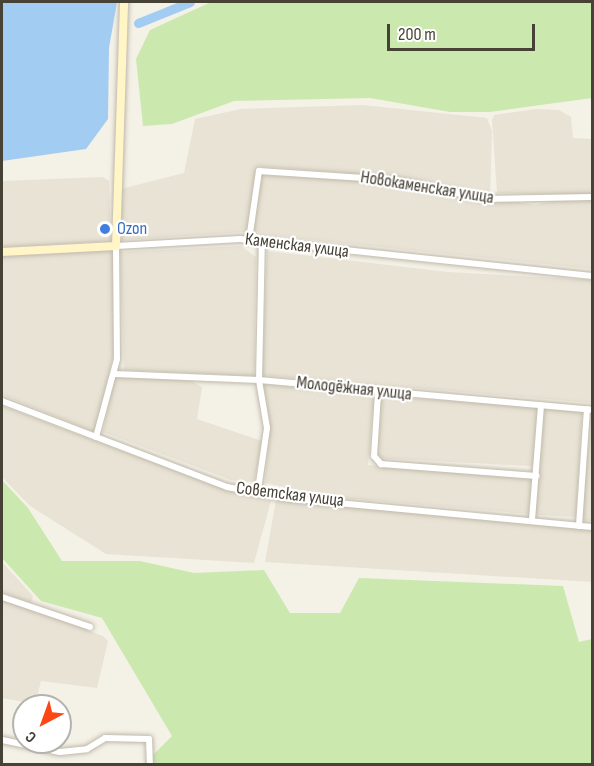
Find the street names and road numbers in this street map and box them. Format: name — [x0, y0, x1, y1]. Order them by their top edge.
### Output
street label: Новокаменская улица — [359, 167, 495, 209]
street label: Каменская улица — [244, 229, 350, 263]
street label: Молодёжная улица — [295, 372, 413, 406]
street label: Советская улица — [235, 478, 345, 512]

